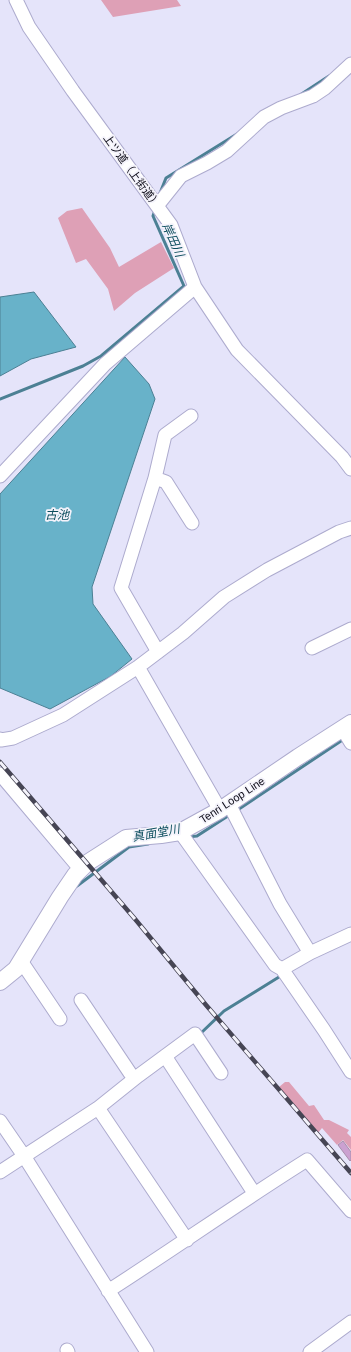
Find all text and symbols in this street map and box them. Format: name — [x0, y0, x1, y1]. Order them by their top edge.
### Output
street label: 上ツ道（上街道） — [101, 132, 163, 210]
water label: 岸田川 — [159, 221, 188, 261]
water label: 古池 — [45, 508, 70, 522]
street label: Tenri Loop Line — [197, 774, 267, 826]
water label: 真面堂川 — [131, 822, 183, 844]

